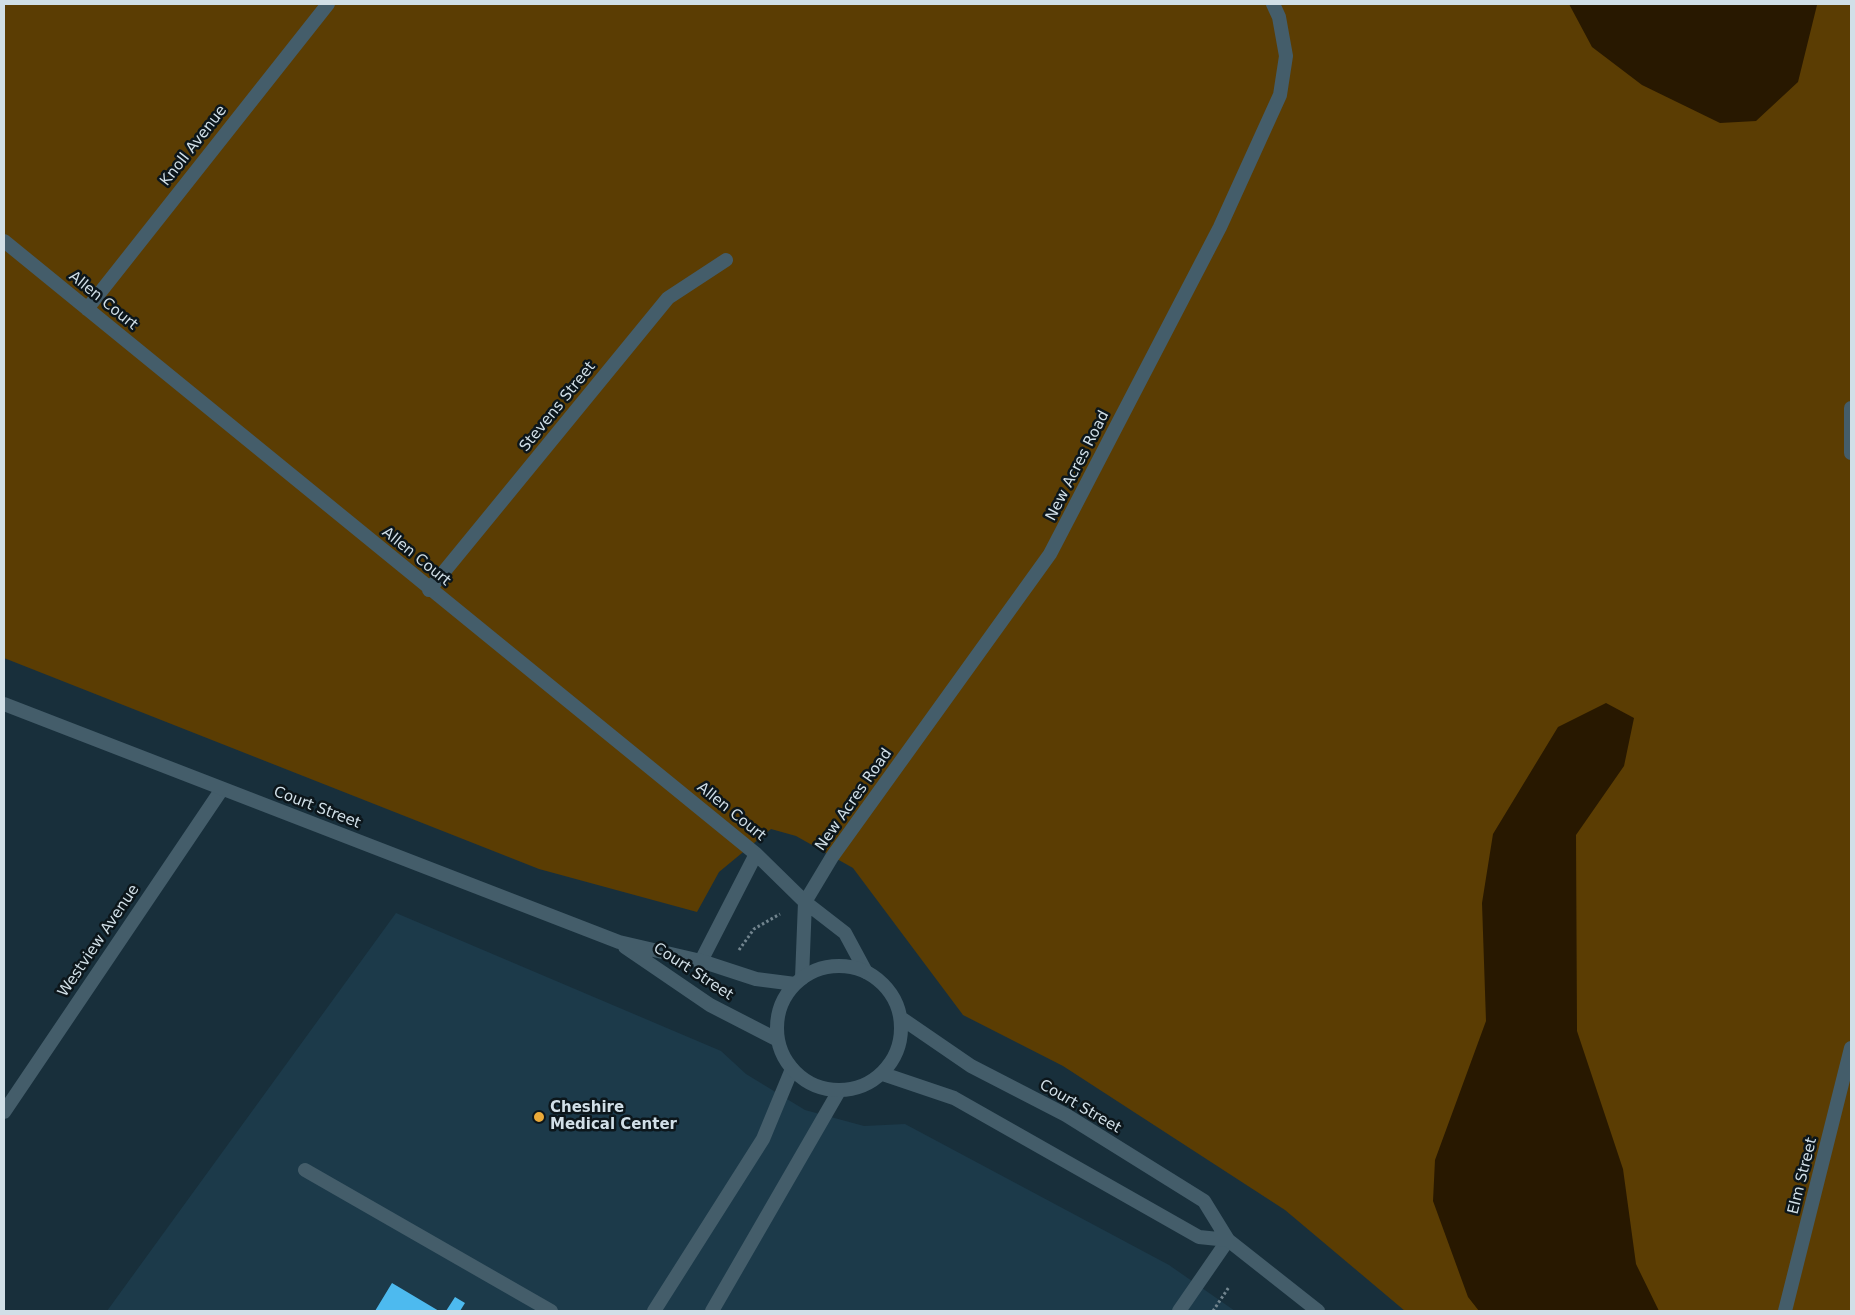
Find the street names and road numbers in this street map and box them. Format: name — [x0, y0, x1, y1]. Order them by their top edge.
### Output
street label: Knoll Avenue — [157, 102, 231, 190]
street label: Allen Court — [65, 268, 141, 334]
street label: Stevens Street — [516, 358, 600, 456]
street label: New Acres Road — [1043, 408, 1113, 524]
street label: Allen Court — [378, 524, 454, 590]
street label: New Acres Road — [812, 745, 896, 855]
street label: Allen Court — [693, 779, 769, 845]
street label: Court Street — [271, 783, 363, 833]
street label: Westview Avenue — [55, 881, 143, 1001]
street label: Court Street — [650, 940, 736, 1004]
street label: Court Street — [1036, 1076, 1124, 1138]
street label: Elm Street — [1785, 1136, 1821, 1216]

